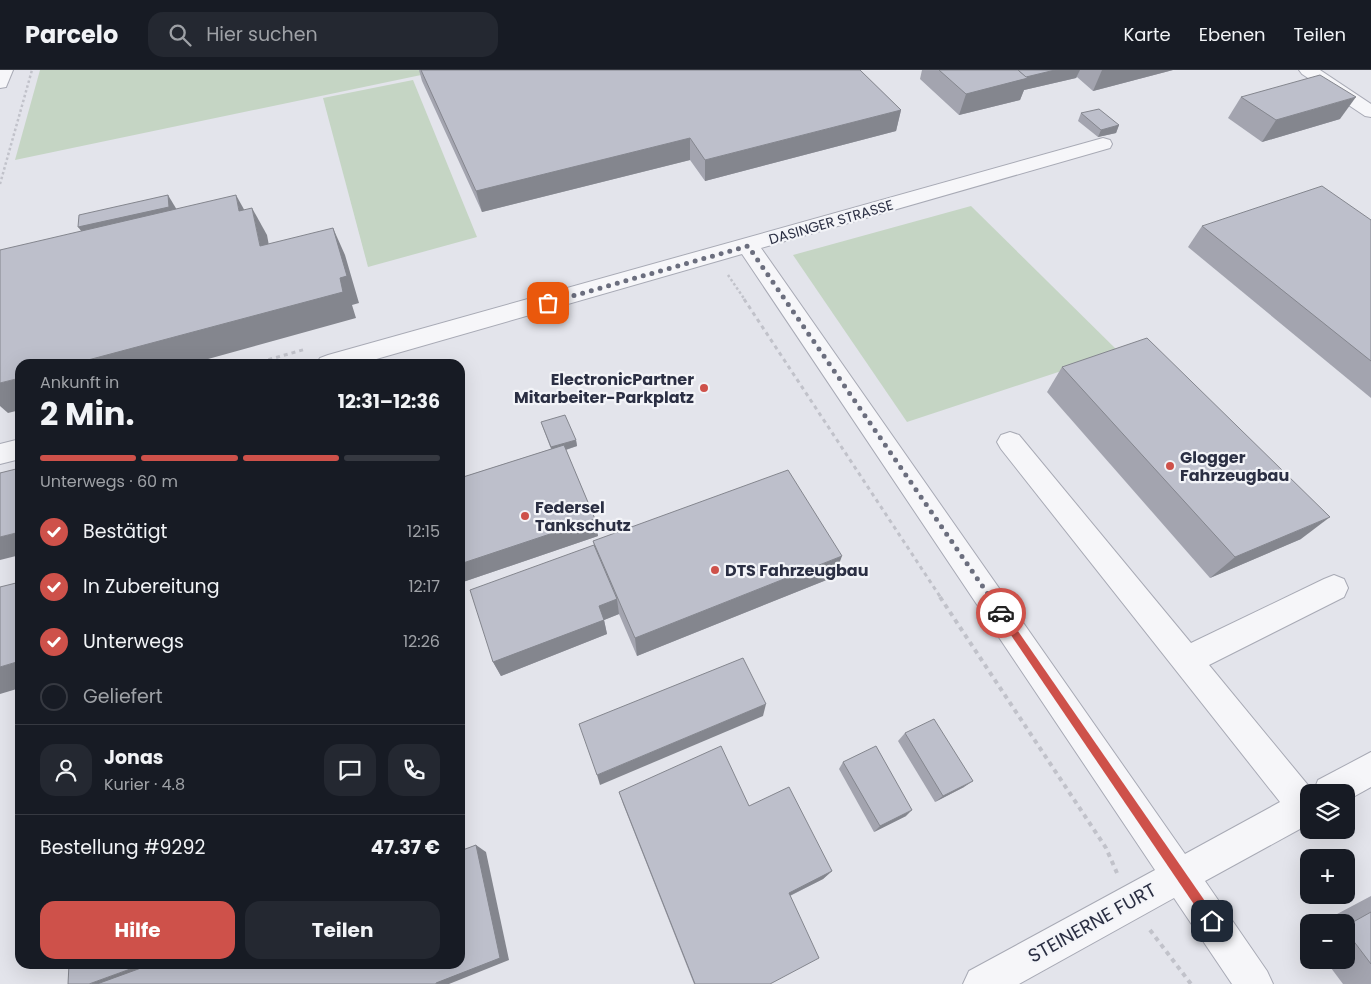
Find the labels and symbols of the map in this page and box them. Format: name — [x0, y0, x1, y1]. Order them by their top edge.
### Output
street label: DASINGER STRASSE — [766, 195, 896, 249]
pin — [527, 282, 569, 324]
place label: ElectronicPartner Mitarbeiter-Parkplatz — [514, 368, 694, 409]
marker: ElectronicPartner Mitarbeiter-Parkplatz — [698, 382, 710, 394]
place label: Glogger Fahrzeugbau — [1180, 446, 1289, 487]
marker: Glogger Fahrzeugbau — [1164, 460, 1176, 472]
place label: Federsel Tankschutz — [535, 496, 631, 537]
marker: Federsel Tankschutz — [519, 510, 531, 522]
place label: DTS Fahrzeugbau — [725, 559, 869, 582]
marker: DTS Fahrzeugbau — [709, 564, 721, 576]
courier — [976, 588, 1026, 638]
street label: STEINERNE FURT — [1023, 877, 1161, 969]
pin — [1191, 900, 1233, 942]

